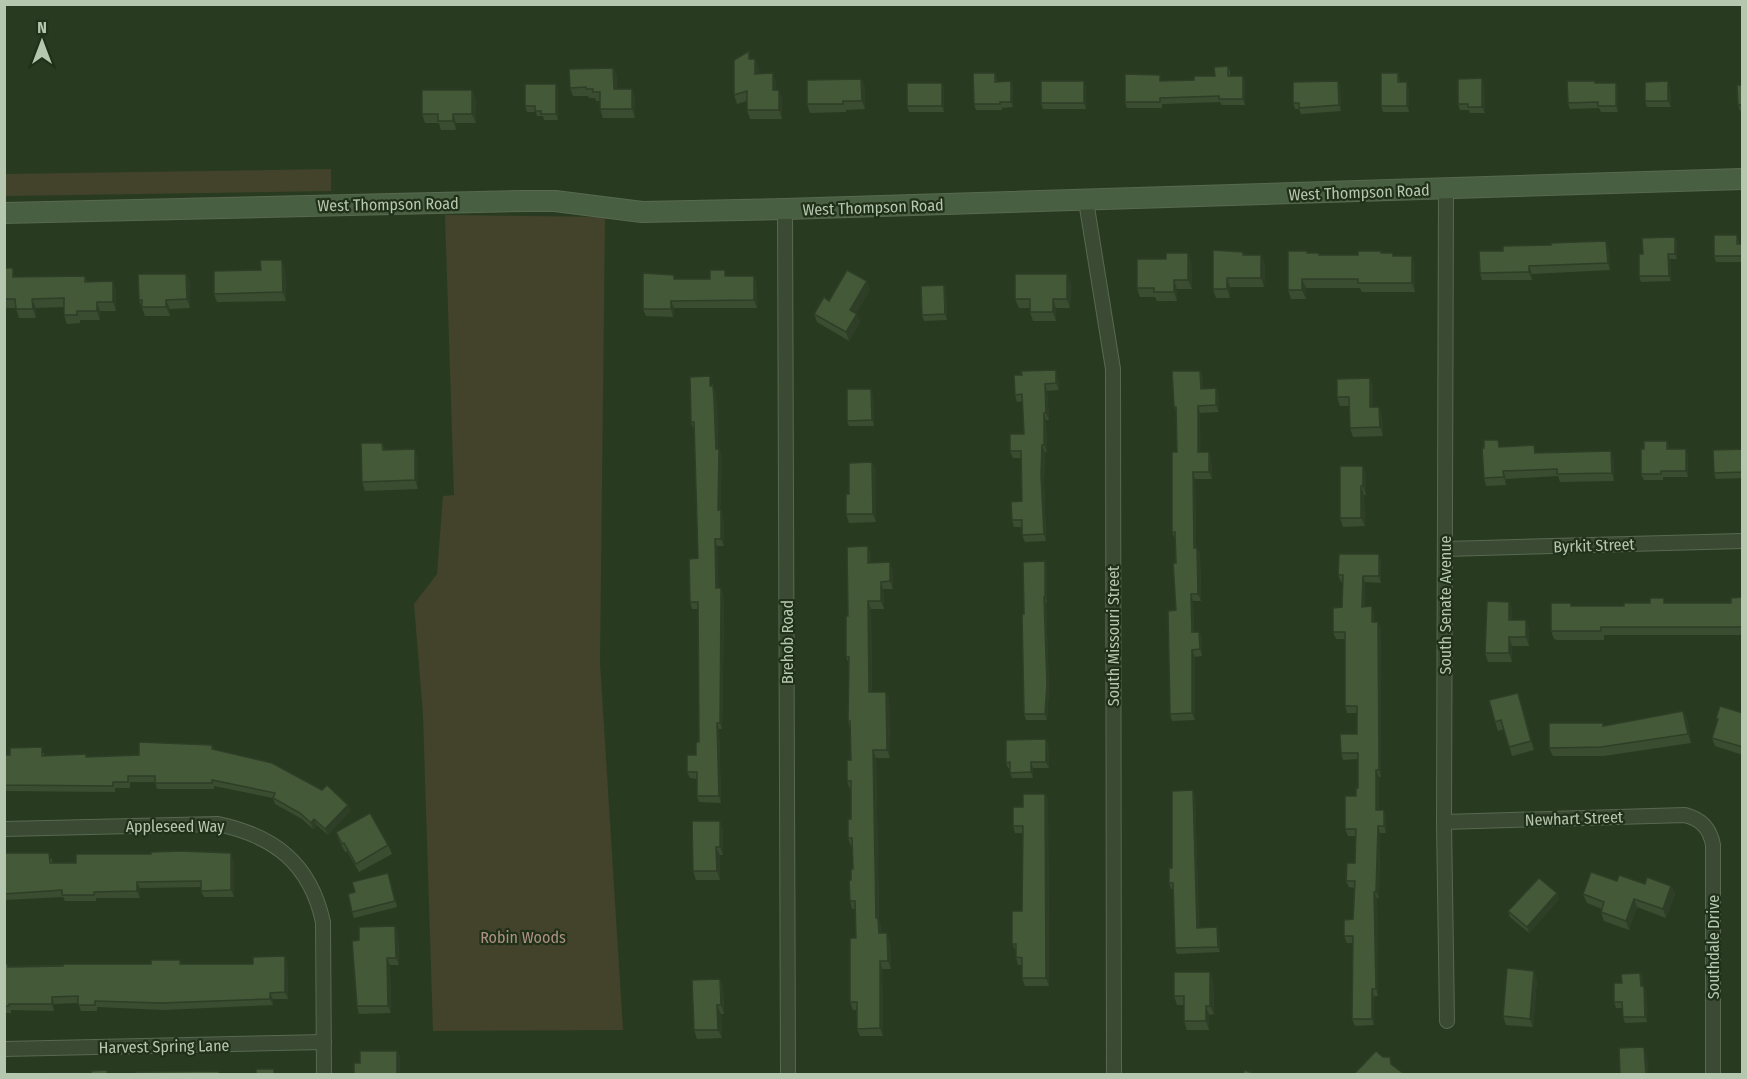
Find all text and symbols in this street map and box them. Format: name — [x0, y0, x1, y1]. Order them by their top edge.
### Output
north arrow — [12, 12, 72, 72]
text: N — [37, 18, 47, 37]
street label: West Thompson Road — [1288, 181, 1430, 204]
street label: West Thompson Road — [317, 194, 459, 215]
street label: West Thompson Road — [802, 196, 944, 219]
street label: South Senate Avenue — [1436, 535, 1455, 675]
street label: Byrkit Street — [1553, 535, 1636, 556]
street label: South Missouri Street — [1104, 565, 1123, 706]
street label: Brehob Road — [778, 600, 797, 684]
street label: Newhart Street — [1525, 807, 1624, 830]
street label: Appleseed Way — [126, 817, 225, 836]
street label: Southdale Drive — [1704, 895, 1723, 999]
park label: Robin Woods — [480, 928, 566, 947]
street label: Harvest Spring Lane — [98, 1036, 230, 1057]

